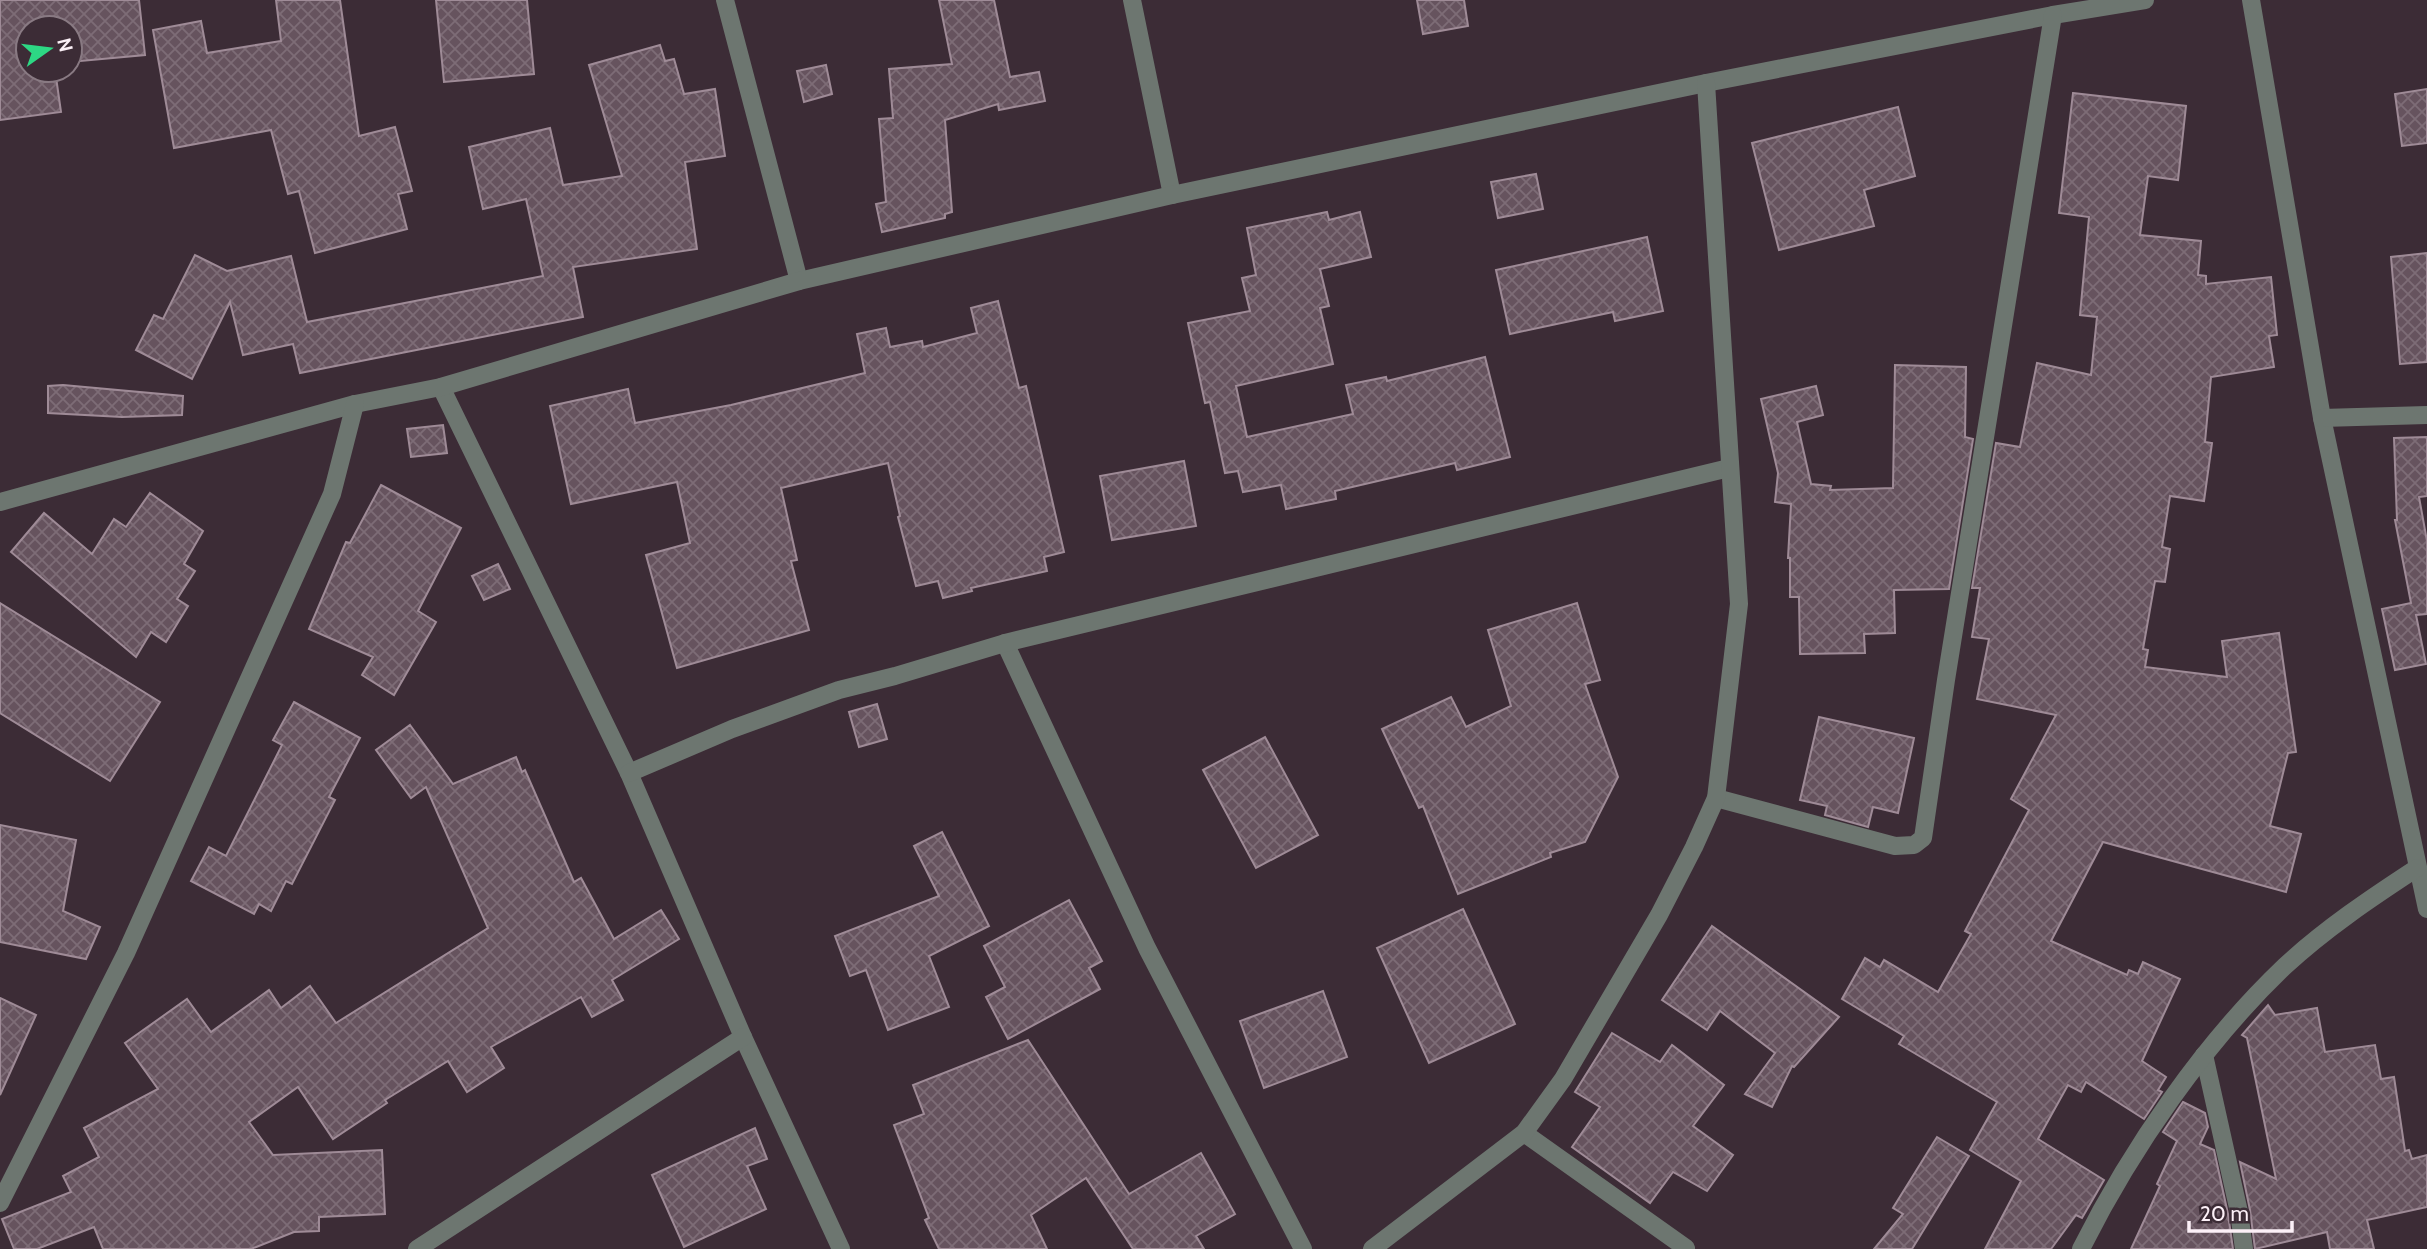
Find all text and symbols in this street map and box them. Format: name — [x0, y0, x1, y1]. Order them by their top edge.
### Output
north arrow — [14, 14, 84, 84]
text: N — [52, 36, 78, 54]
scale bar — [2189, 1190, 2292, 1234]
text: 20 m — [2200, 1201, 2249, 1226]

